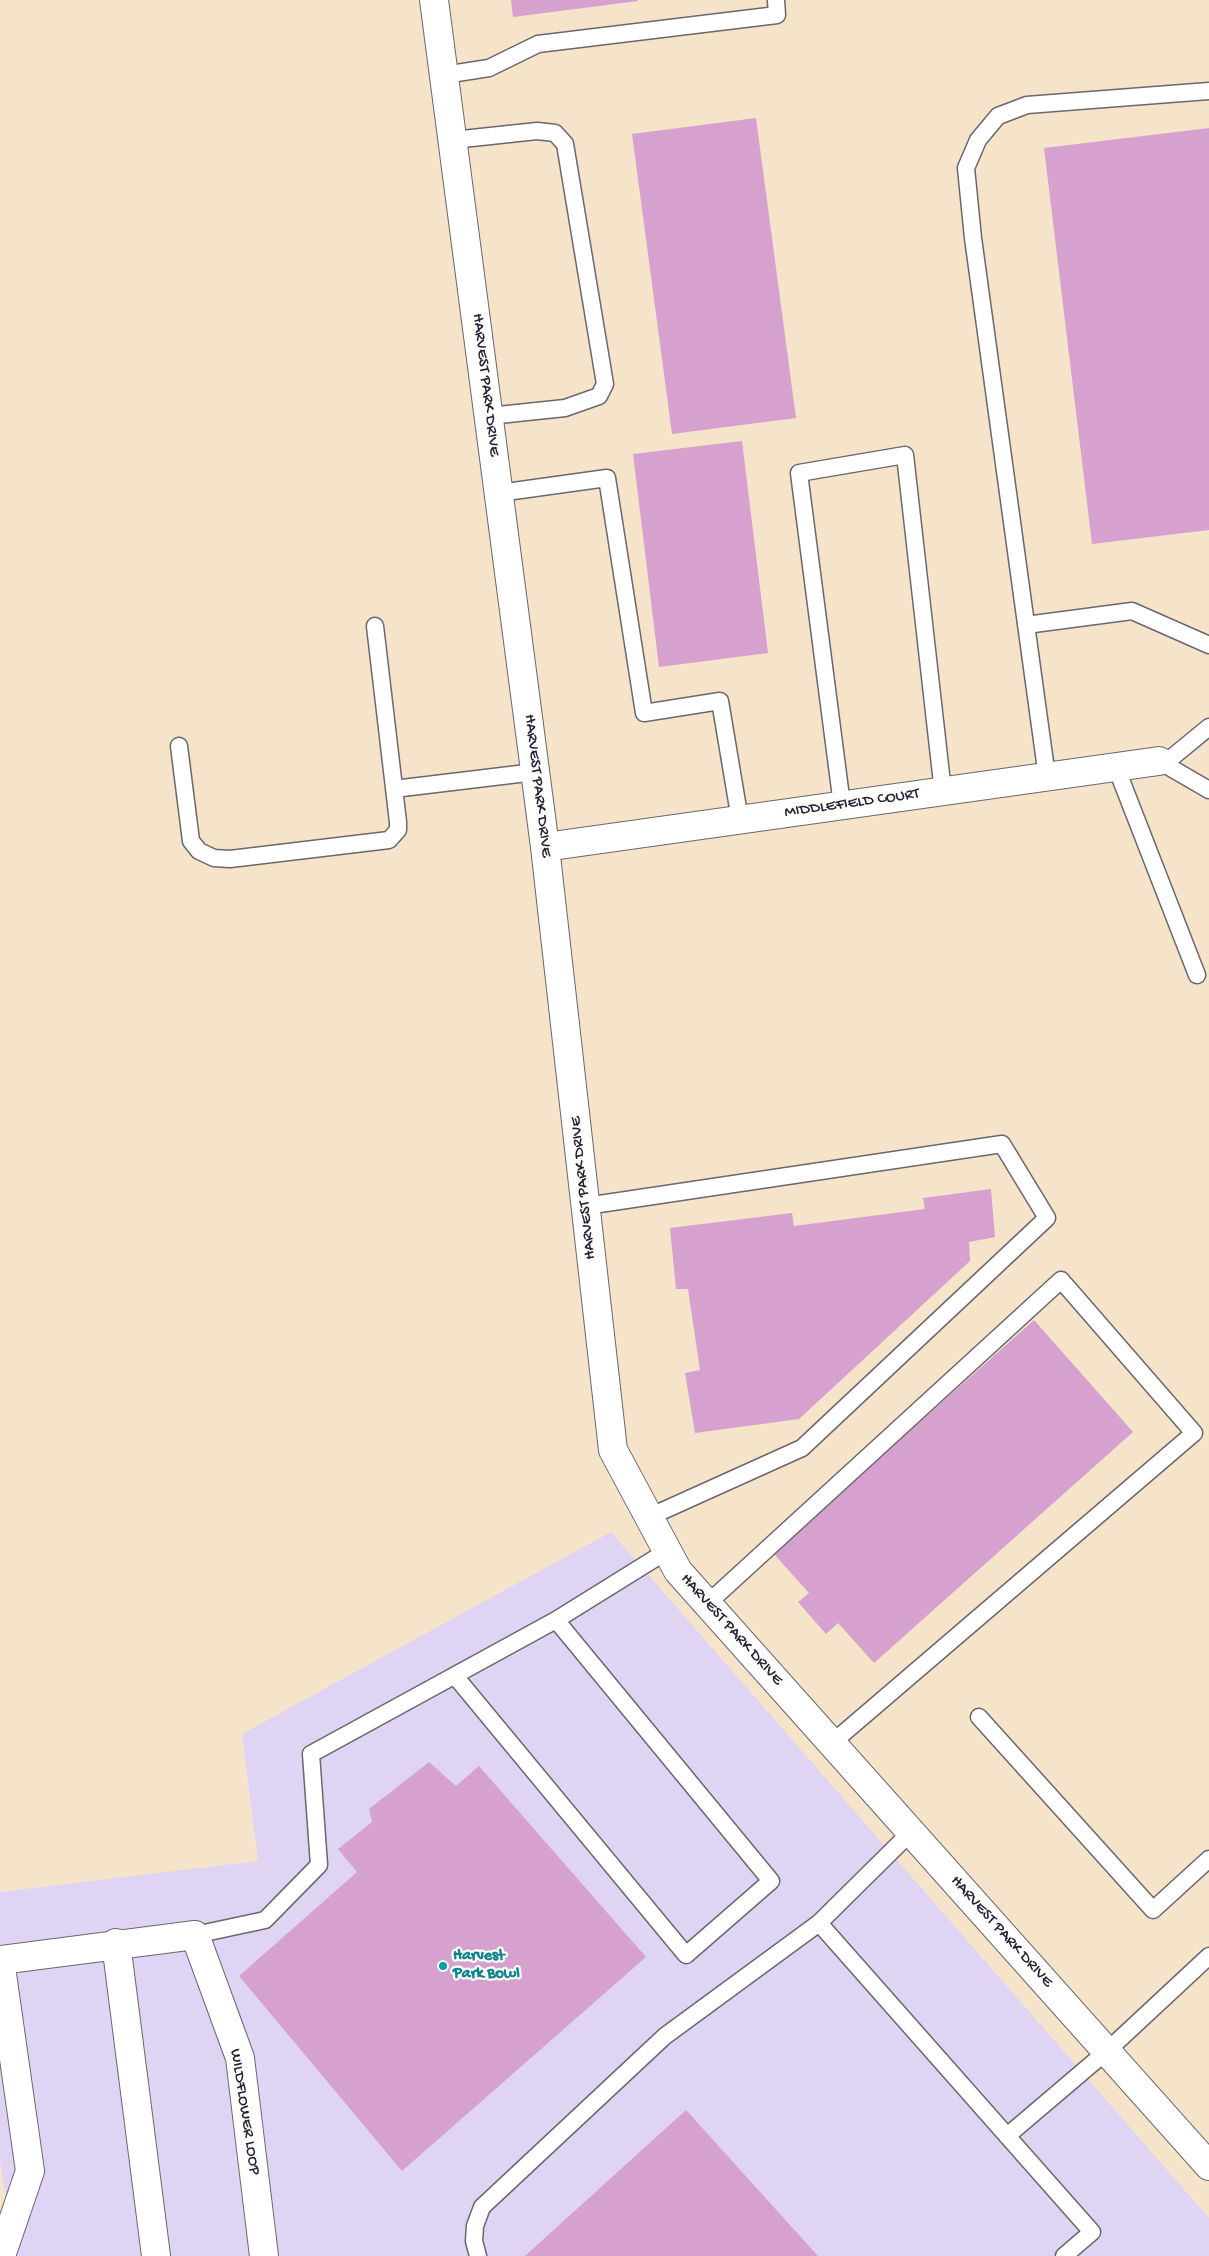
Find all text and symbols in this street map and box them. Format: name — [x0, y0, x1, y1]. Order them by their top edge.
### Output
street label: HARVEST PARK DRIVE — [467, 312, 503, 458]
street label: HARVEST PARK DRIVE — [519, 713, 555, 859]
street label: MIDDLEFIELD COURT — [783, 785, 921, 823]
street label: HARVEST PARK DRIVE — [567, 1115, 601, 1261]
street label: HARVEST PARK DRIVE — [676, 1570, 786, 1690]
street label: HARVEST PARK DRIVE — [946, 1872, 1056, 1992]
place label: Harvest Park Bowl — [453, 1947, 520, 1985]
marker: Harvest Park Bowl — [437, 1960, 449, 1972]
street label: WILDFLOWER LOOP — [225, 2048, 263, 2176]

